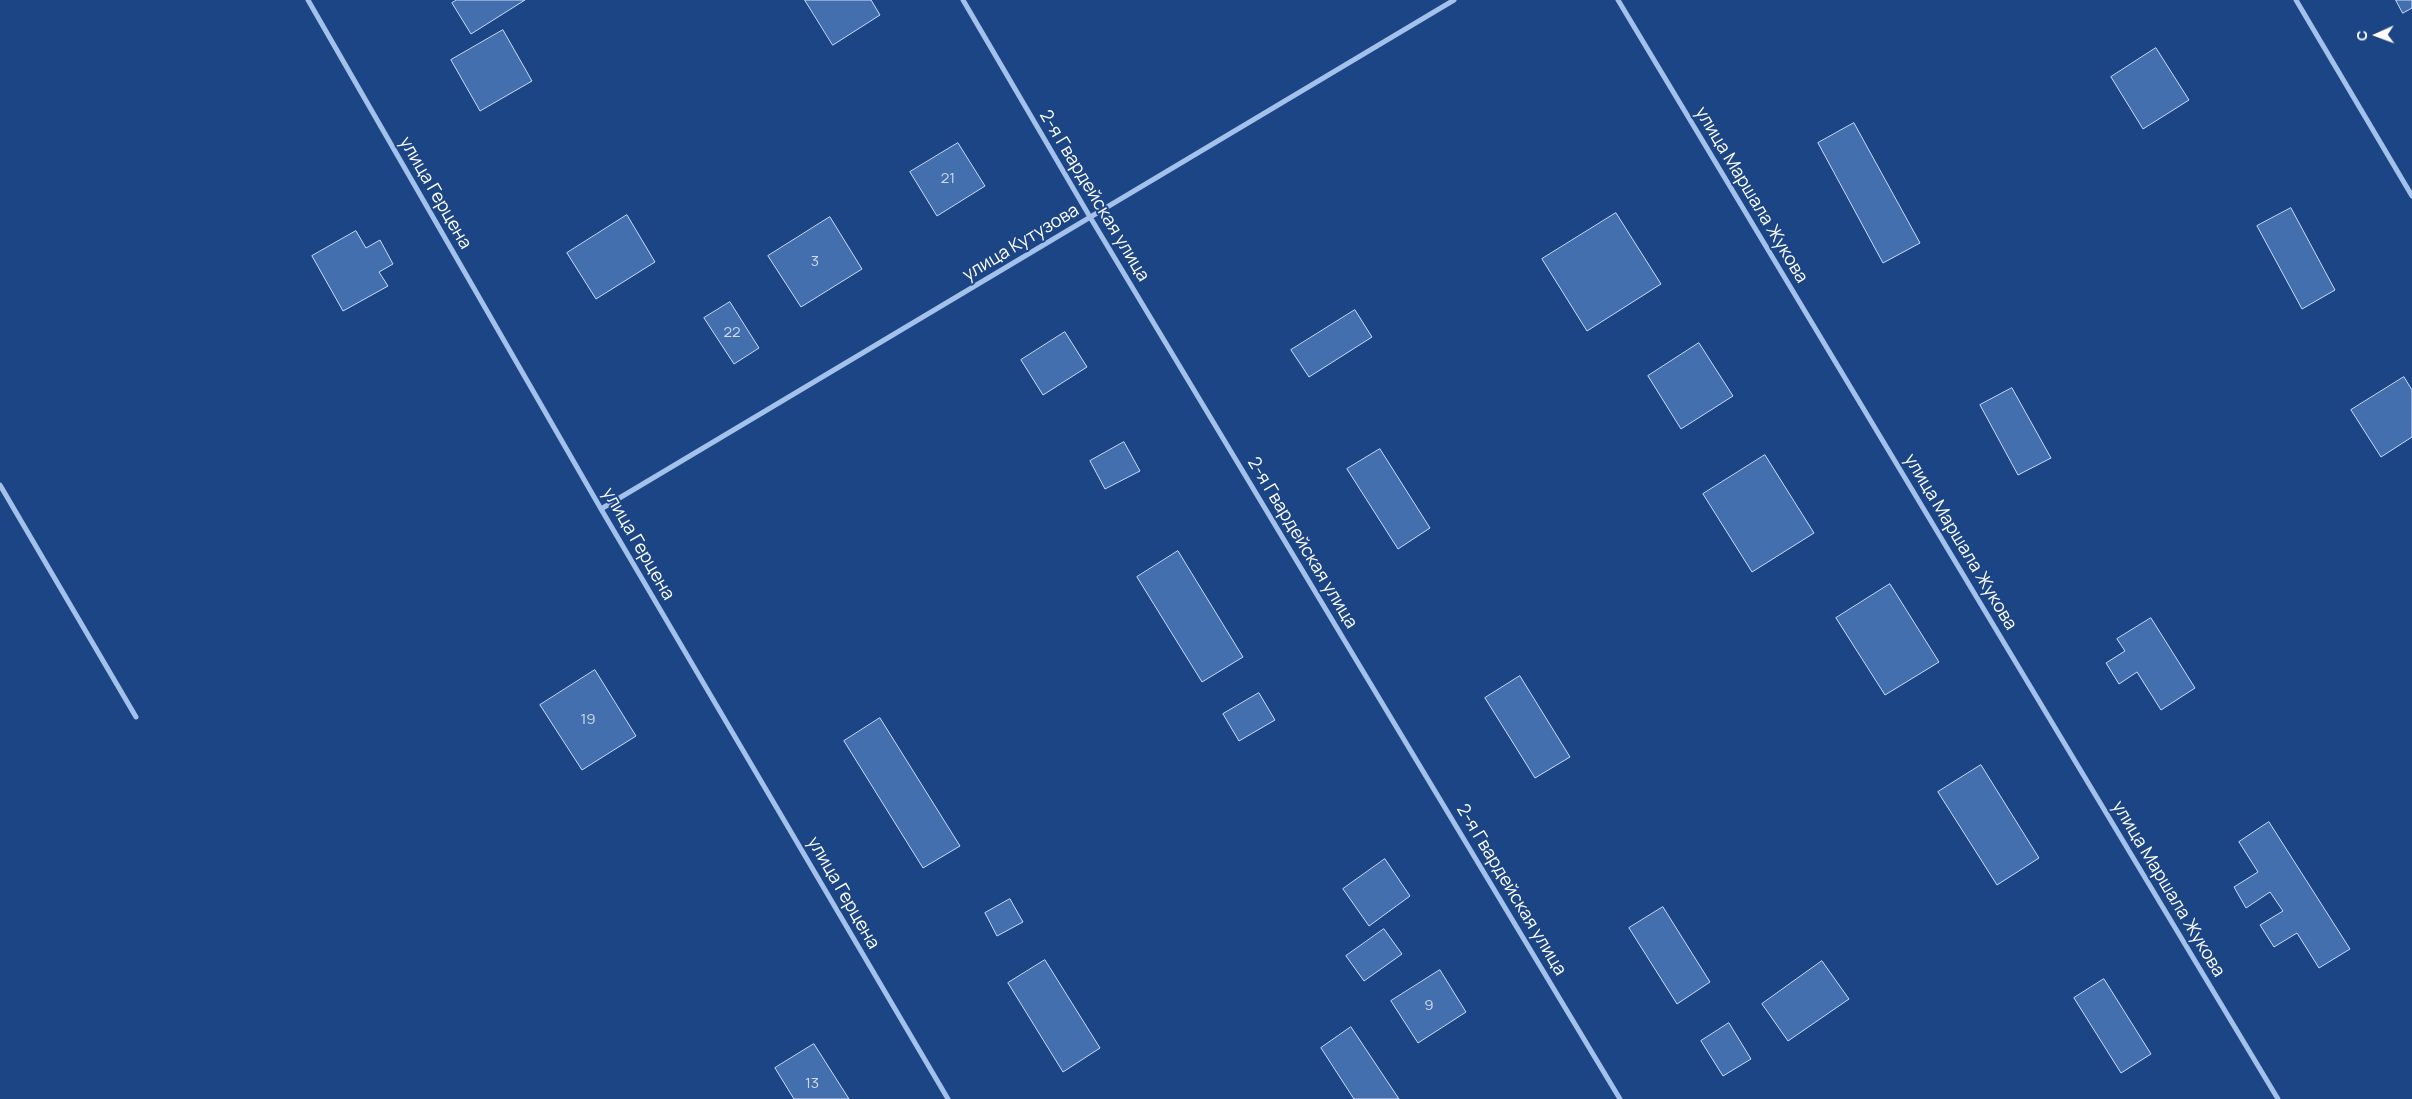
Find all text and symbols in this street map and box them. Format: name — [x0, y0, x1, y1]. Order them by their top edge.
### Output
north arrow — [2352, 10, 2402, 60]
text: С — [2352, 30, 2371, 41]
street label: улица Маршала Жукова — [1690, 103, 1812, 287]
street label: 2-я Гвардейская улица — [1034, 106, 1154, 286]
street label: улица Герцена — [394, 133, 476, 253]
house number: 21 — [941, 170, 955, 188]
street label: улица Кутузова — [959, 200, 1083, 286]
house number: 3 — [811, 253, 819, 271]
house number: 22 — [723, 324, 741, 342]
street label: улица Маршала Жукова — [1899, 450, 2021, 634]
street label: 2-я Гвардейская улица — [1242, 453, 1362, 633]
street label: улица Герцена — [597, 484, 679, 604]
house number: 19 — [580, 711, 596, 729]
street label: улица Маршала Жукова — [2107, 797, 2229, 981]
street label: 2-я Гвардейская улица — [1451, 800, 1571, 980]
street label: улица Герцена — [802, 833, 884, 953]
house number: 9 — [1424, 997, 1434, 1015]
house number: 13 — [805, 1075, 819, 1093]

